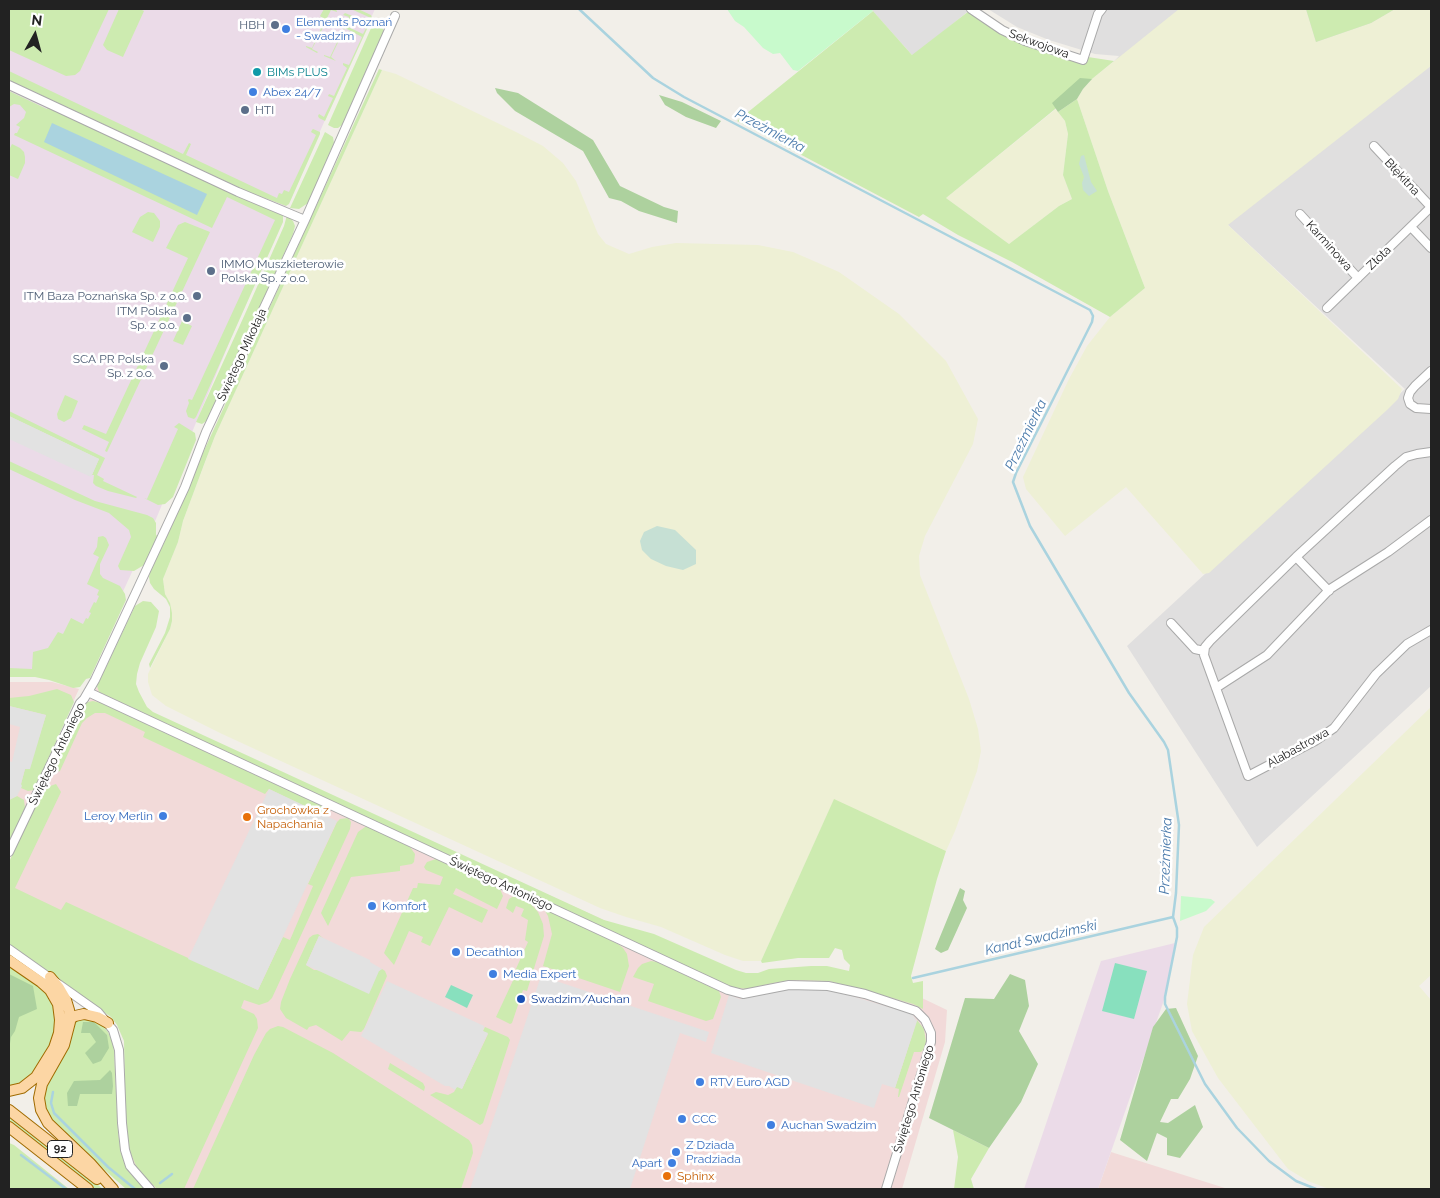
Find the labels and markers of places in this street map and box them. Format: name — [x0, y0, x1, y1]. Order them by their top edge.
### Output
place label: Elements Poznań - Swadzim — [296, 15, 392, 43]
place label: HBH — [239, 18, 265, 32]
marker: HBH — [269, 19, 281, 31]
marker: Elements Poznań - Swadzim — [280, 23, 292, 35]
place label: BIMs PLUS — [267, 65, 328, 79]
marker: BIMs PLUS — [251, 66, 263, 78]
place label: Abex 24/7 — [263, 85, 321, 99]
marker: Abex 24/7 — [247, 86, 259, 98]
place label: HTI — [255, 103, 274, 117]
marker: HTI — [239, 104, 251, 116]
place label: IMMO Muszkieterowie Polska Sp. z o.o. — [221, 257, 344, 285]
marker: IMMO Muszkieterowie Polska Sp. z o.o. — [205, 265, 217, 277]
place label: ITM Baza Poznańska Sp. z o.o. — [23, 289, 187, 303]
marker: ITM Baza Poznańska Sp. z o.o. — [191, 290, 203, 302]
place label: ITM Polska Sp. z o.o. — [117, 304, 177, 332]
marker: ITM Polska Sp. z o.o. — [181, 312, 193, 324]
place label: SCA PR Polska Sp. z o.o. — [73, 352, 154, 380]
marker: SCA PR Polska Sp. z o.o. — [158, 360, 170, 372]
place label: Grochówka z Napachania — [257, 803, 329, 831]
place label: Leroy Merlin — [84, 809, 153, 823]
marker: Leroy Merlin — [157, 810, 169, 822]
marker: Grochówka z Napachania — [241, 811, 253, 823]
place label: Komfort — [382, 899, 427, 913]
marker: Komfort — [366, 900, 378, 912]
place label: Decathlon — [466, 945, 523, 959]
marker: Decathlon — [450, 946, 462, 958]
place label: Media Expert — [503, 967, 576, 981]
marker: Media Expert — [487, 968, 499, 980]
place label: Swadzim/Auchan — [531, 992, 630, 1006]
marker: Swadzim/Auchan — [515, 993, 527, 1005]
place label: RTV Euro AGD — [710, 1075, 790, 1089]
marker: RTV Euro AGD — [694, 1076, 706, 1088]
place label: CCC — [692, 1112, 717, 1126]
marker: CCC — [676, 1113, 688, 1125]
place label: Auchan Swadzim — [781, 1118, 877, 1132]
marker: Auchan Swadzim — [765, 1119, 777, 1131]
place label: Z Dziada Pradziada — [686, 1138, 741, 1166]
marker: Z Dziada Pradziada — [670, 1146, 682, 1158]
place label: Apart — [632, 1156, 662, 1170]
marker: Apart — [666, 1157, 678, 1169]
place label: Sphinx — [677, 1169, 714, 1183]
marker: Sphinx — [661, 1170, 673, 1182]

